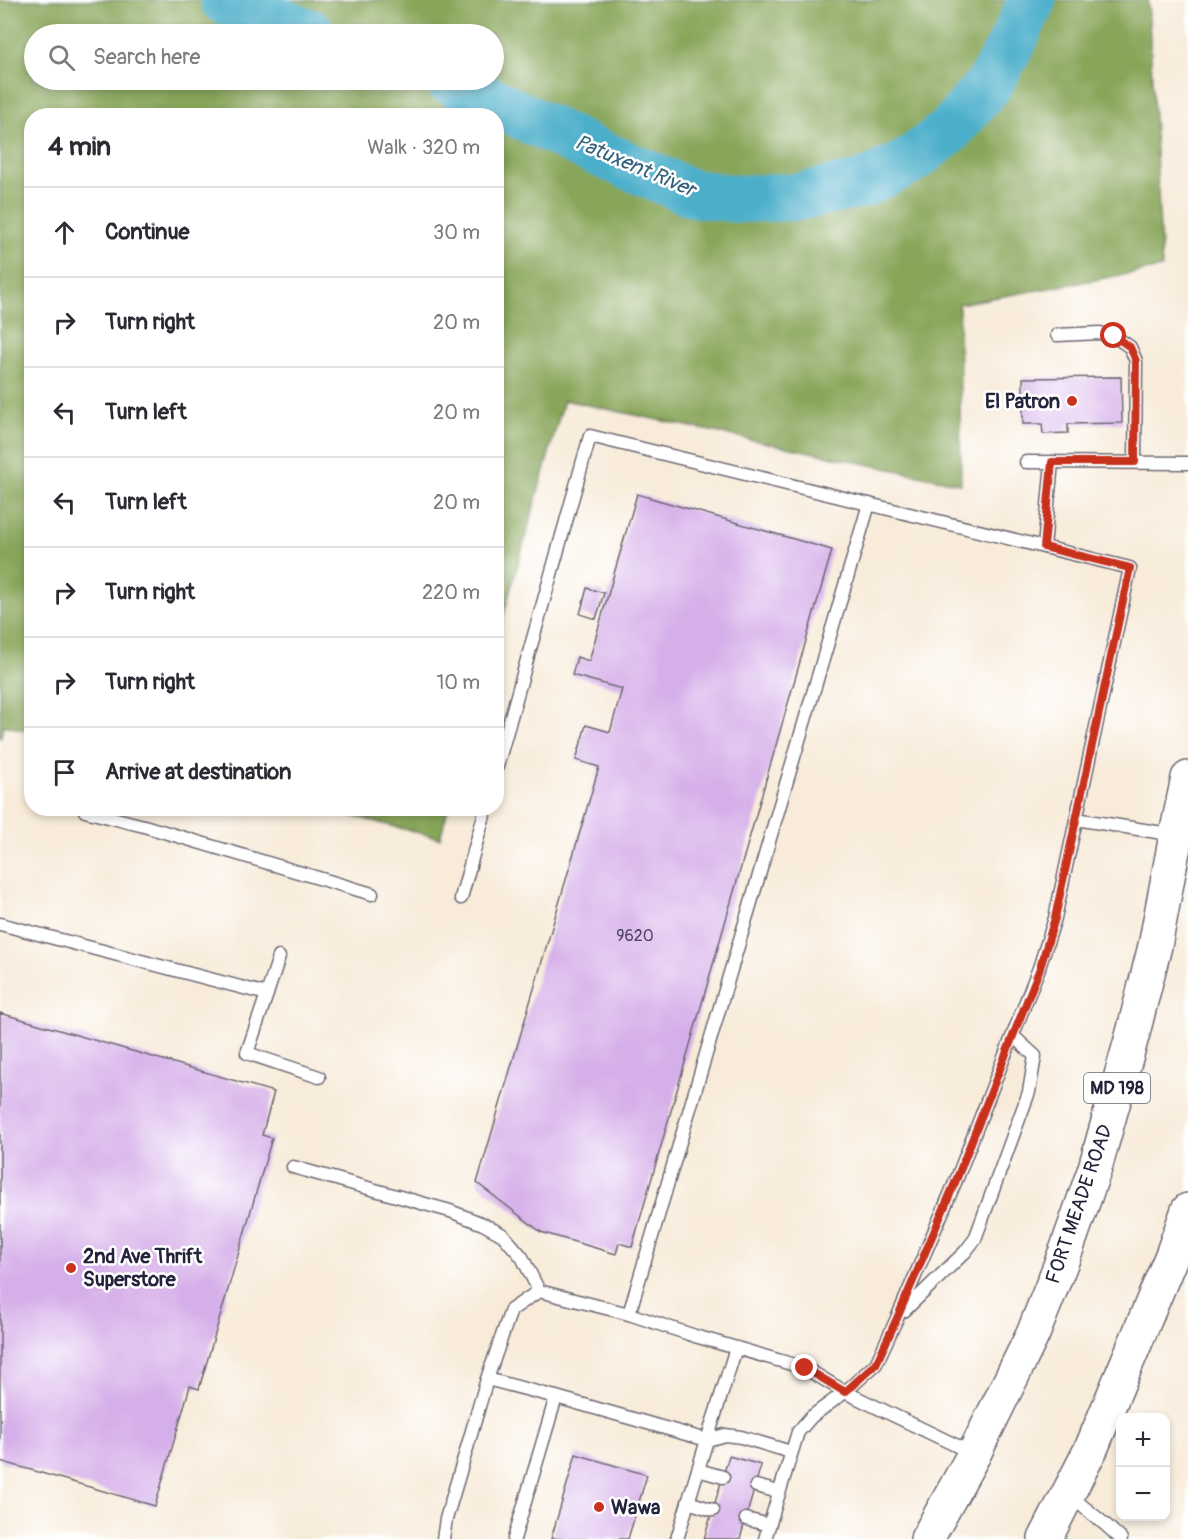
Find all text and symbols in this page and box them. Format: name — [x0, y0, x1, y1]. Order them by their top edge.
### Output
search box — [24, 24, 504, 90]
icon: search — [45, 41, 78, 74]
text: Search here — [93, 43, 200, 71]
water label: Patuxent River — [571, 129, 701, 204]
text: 4 min — [48, 131, 111, 163]
text: Walk · 320 m — [367, 135, 480, 160]
icon: ahead — [48, 216, 81, 249]
text: Continue — [105, 218, 189, 246]
text: 30 m — [433, 220, 480, 245]
icon: right — [48, 306, 81, 339]
text: Turn right — [105, 308, 195, 336]
text: 20 m — [433, 310, 480, 335]
route start — [1100, 322, 1126, 348]
place label: El Patron — [985, 389, 1060, 414]
marker: El Patron — [1065, 394, 1079, 408]
icon: left — [48, 396, 81, 429]
text: Turn left — [105, 398, 187, 426]
text: 20 m — [433, 400, 480, 425]
icon: left — [48, 486, 81, 519]
text: Turn left — [105, 488, 187, 516]
text: 20 m — [433, 490, 480, 515]
icon: right — [48, 576, 81, 609]
text: Turn right — [105, 578, 195, 606]
text: 220 m — [422, 580, 480, 605]
icon: right — [48, 666, 81, 699]
text: Turn right — [105, 668, 195, 696]
text: 10 m — [436, 670, 480, 695]
icon: arrive — [48, 756, 81, 789]
text: Arrive at destination — [105, 758, 291, 786]
house number: 9620 — [616, 926, 654, 946]
road number: MD 198 — [1084, 1073, 1150, 1103]
street label: FORT MEADE ROAD — [1040, 1121, 1118, 1287]
place label: 2nd Ave Thrift Superstore — [83, 1244, 203, 1292]
marker: 2nd Ave Thrift Superstore — [64, 1261, 78, 1275]
route end — [791, 1354, 817, 1380]
map controls — [1116, 1413, 1170, 1521]
button: + — [1116, 1413, 1170, 1467]
button: − — [1116, 1467, 1170, 1521]
place label: Wawa — [611, 1495, 660, 1520]
marker: Wawa — [592, 1500, 606, 1514]

